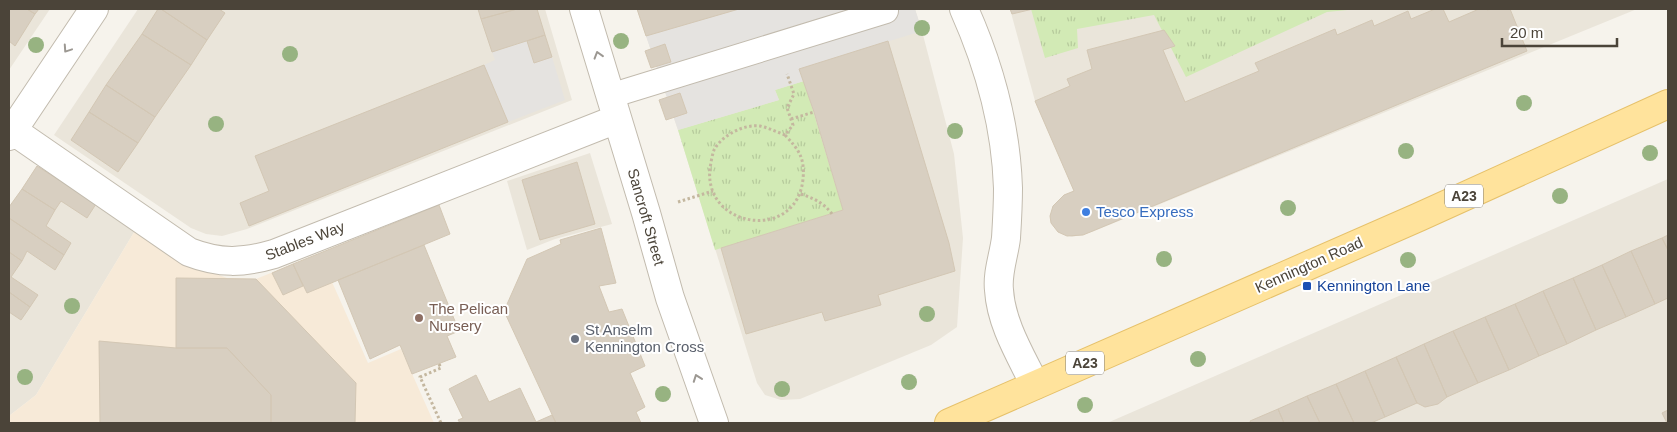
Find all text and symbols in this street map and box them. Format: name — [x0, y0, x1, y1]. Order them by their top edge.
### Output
scale bar — [1502, 15, 1617, 47]
text: 20 m — [1510, 24, 1543, 41]
one-way arrow — [63, 44, 73, 53]
one-way arrow — [593, 51, 603, 60]
street label: Sancroft Street — [625, 166, 669, 268]
road number: A23 — [1445, 185, 1483, 208]
place label: Tesco Express — [1096, 203, 1194, 220]
marker: Tesco Express — [1080, 206, 1092, 218]
street label: Stables Way — [263, 217, 347, 263]
street label: Kennington Road — [1252, 233, 1365, 296]
place label: Kennington Lane — [1317, 277, 1430, 294]
marker: Kennington Lane — [1301, 280, 1313, 292]
place label: The Pelican Nursery — [429, 300, 508, 334]
marker: The Pelican Nursery — [413, 312, 425, 324]
place label: St Anselm Kennington Cross — [585, 321, 704, 355]
marker: St Anselm Kennington Cross — [569, 333, 581, 345]
road number: A23 — [1066, 352, 1104, 374]
one-way arrow — [693, 374, 703, 382]

